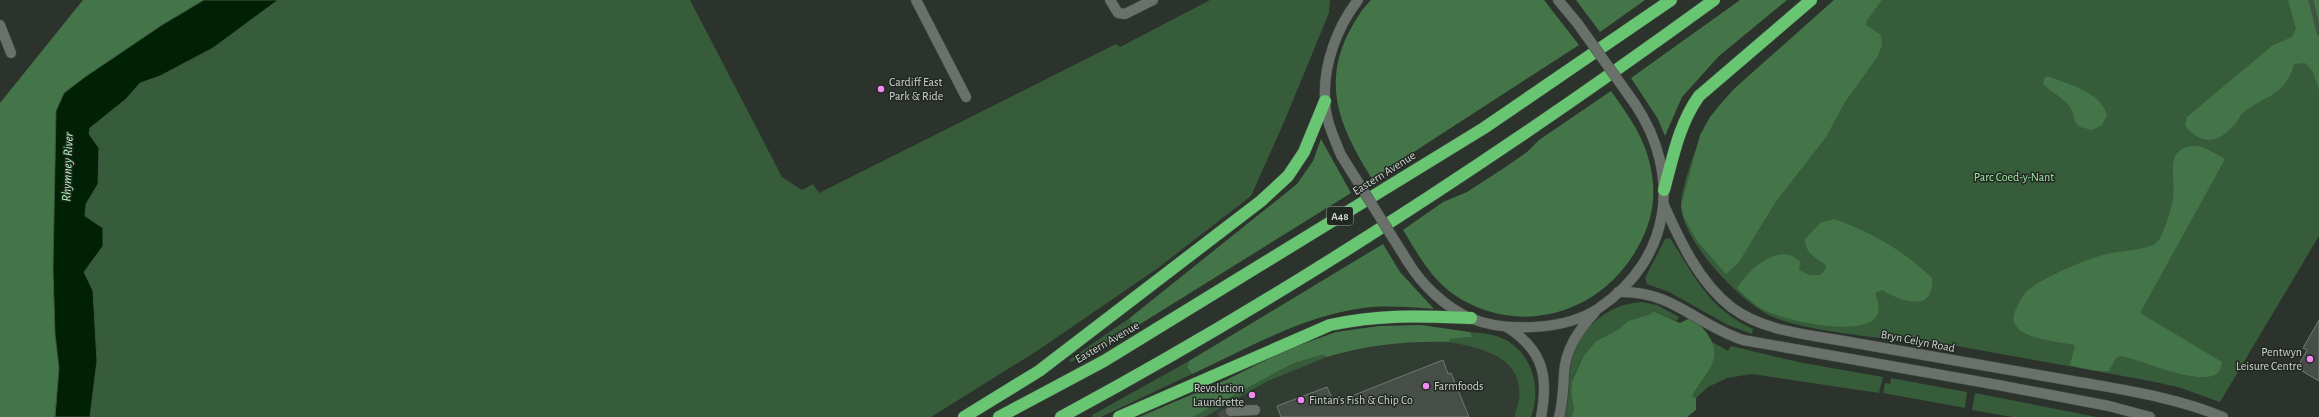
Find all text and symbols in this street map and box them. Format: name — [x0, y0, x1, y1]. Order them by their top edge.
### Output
place label: Cardiff East Park & Ride — [889, 76, 943, 102]
marker: Cardiff East Park & Ride — [876, 84, 886, 94]
water label: Rhymney River — [60, 131, 76, 202]
street label: Eastern Avenue — [1350, 149, 1418, 197]
park label: Parc Coed-y-Nant — [1974, 171, 2054, 184]
road number: A48 — [1327, 207, 1353, 225]
street label: Eastern Avenue — [1073, 319, 1141, 365]
street label: Bryn Celyn Road — [1880, 328, 1956, 355]
place label: Pentwyn Leisure Centre — [2236, 346, 2302, 372]
marker: Pentwyn Leisure Centre — [2305, 354, 2315, 364]
place label: Farmfoods — [1434, 380, 1484, 392]
marker: Farmfoods — [1421, 381, 1431, 391]
place label: Revolution Laundrette — [1193, 382, 1244, 408]
marker: Revolution Laundrette — [1247, 390, 1257, 400]
place label: Fintan's Fish & Chip Co — [1309, 394, 1413, 406]
marker: Fintan's Fish & Chip Co — [1296, 395, 1306, 405]

